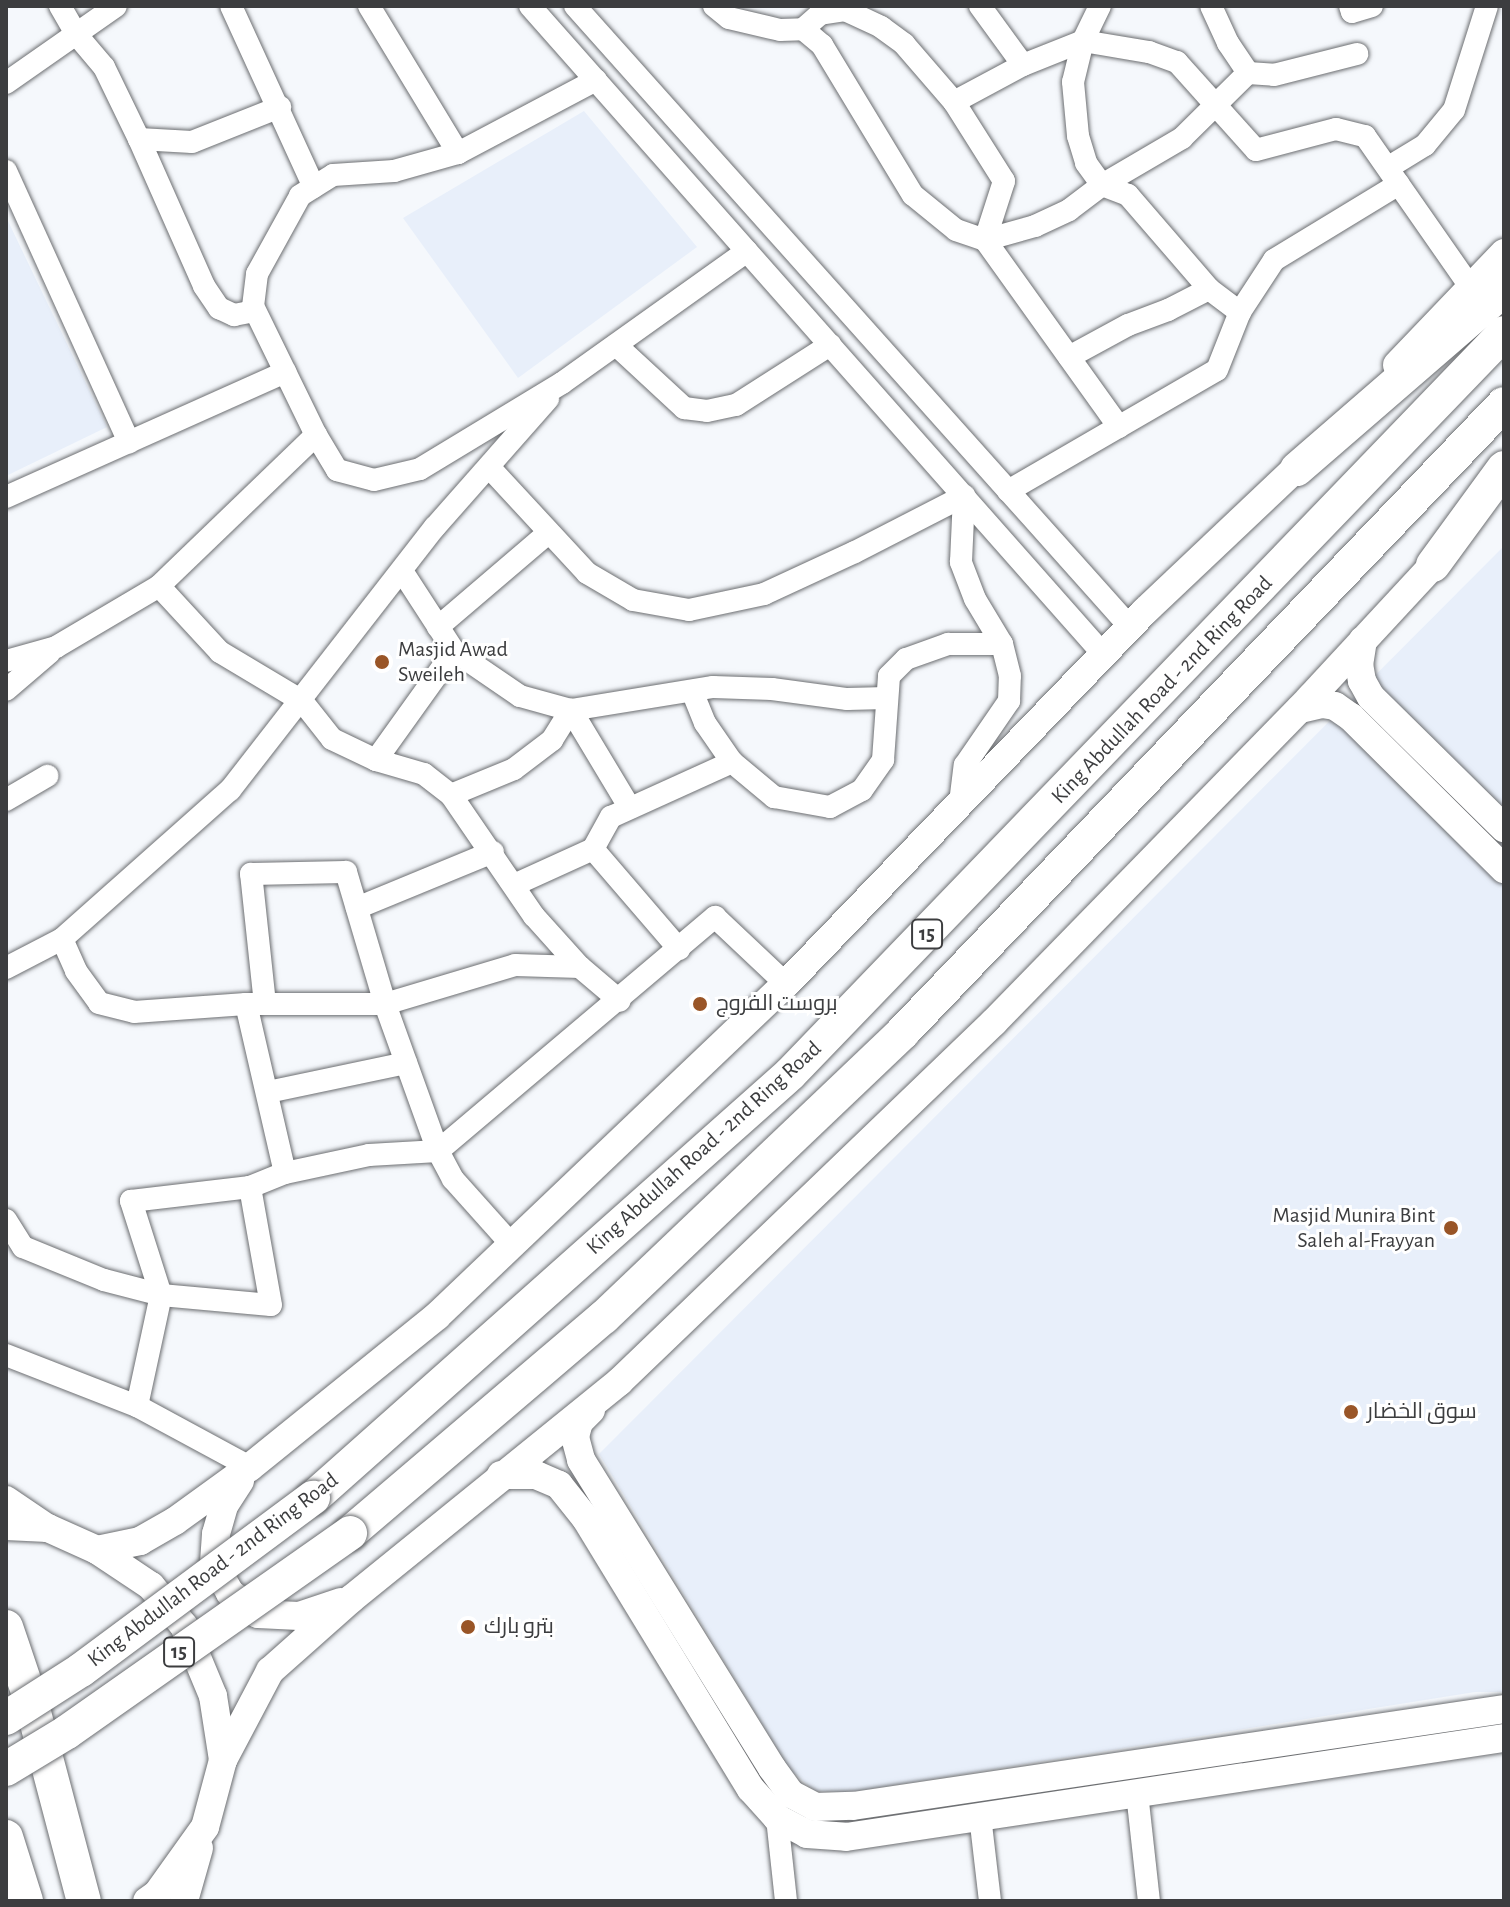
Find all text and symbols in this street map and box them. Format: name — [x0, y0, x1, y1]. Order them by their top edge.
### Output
street label: King Abdullah Road - 2nd Ring Road — [1046, 570, 1278, 810]
place label: Masjid Awad Sweileh — [398, 636, 508, 688]
marker: Masjid Awad Sweileh — [373, 653, 391, 671]
road number: 15 — [911, 918, 943, 950]
place label: بروست الفروج — [716, 991, 838, 1017]
marker: بروست الفروج — [691, 995, 709, 1013]
street label: King Abdullah Road - 2nd Ring Road — [581, 1035, 827, 1261]
place label: Masjid Munira Bint Saleh al-Frayyan — [1273, 1202, 1435, 1254]
marker: Masjid Munira Bint Saleh al-Frayyan — [1442, 1219, 1460, 1237]
place label: سوق الخضار — [1367, 1399, 1477, 1425]
marker: سوق الخضار — [1342, 1403, 1360, 1421]
street label: King Abdullah Road - 2nd Ring Road — [82, 1467, 344, 1673]
place label: بترو بارك — [484, 1614, 554, 1640]
marker: بترو بارك — [459, 1618, 477, 1636]
road number: 15 — [163, 1636, 195, 1668]

